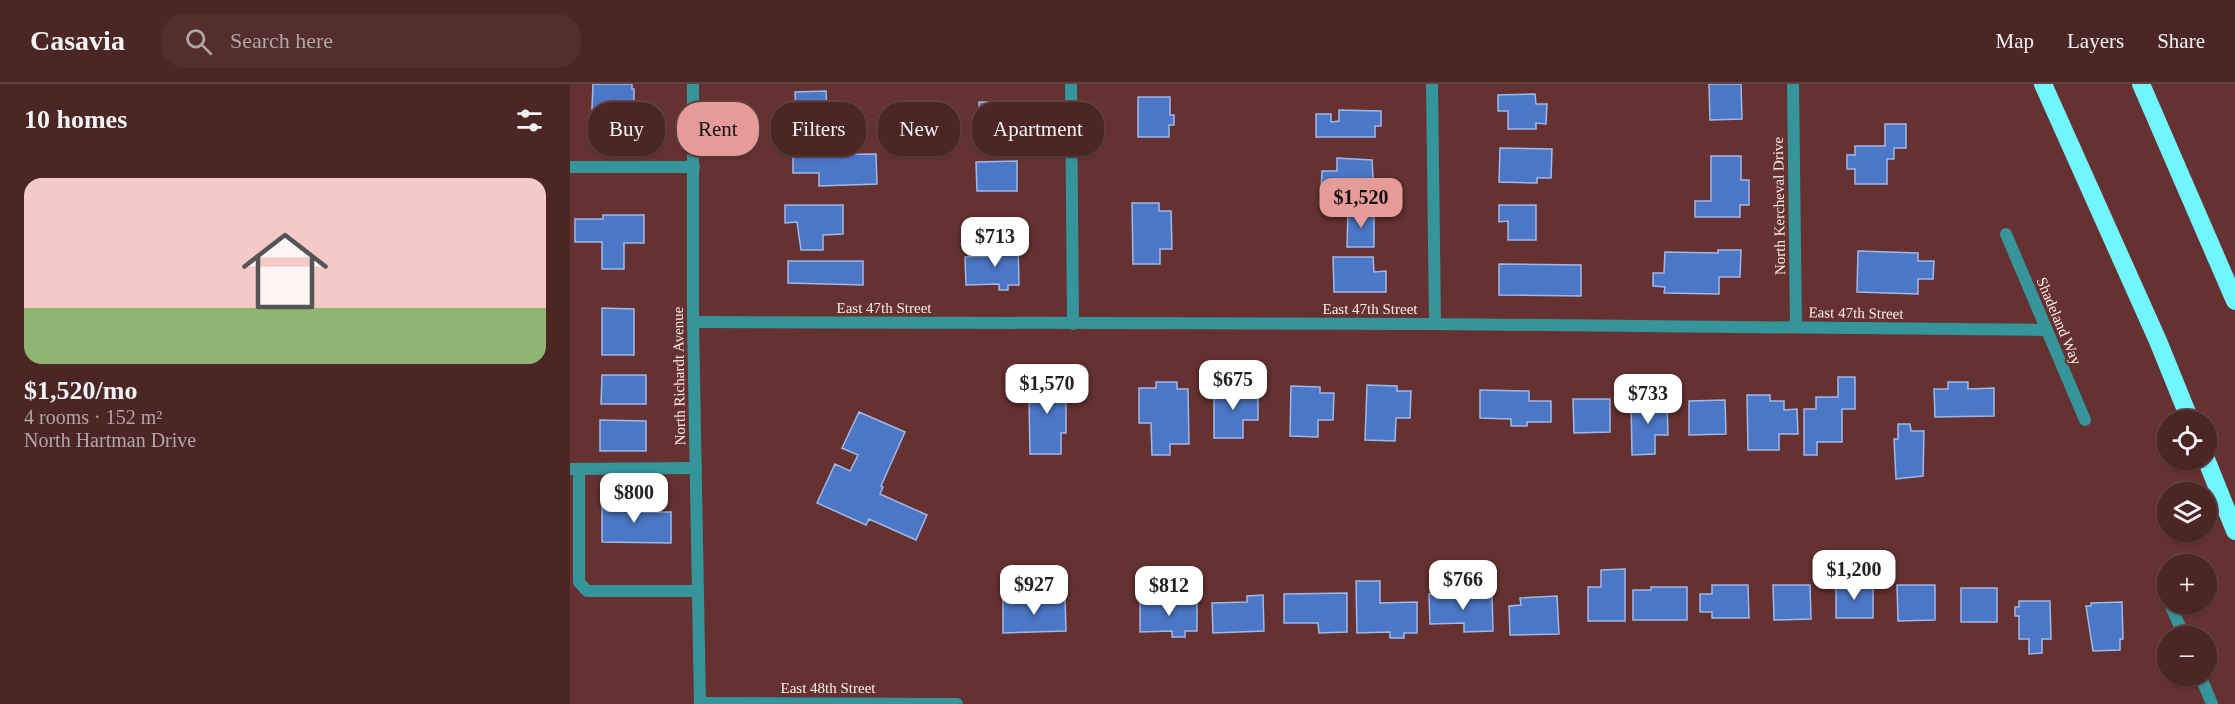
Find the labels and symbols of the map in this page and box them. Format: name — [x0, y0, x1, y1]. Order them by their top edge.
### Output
street label: North Kercheval Drive — [1770, 136, 1788, 275]
pin: $1,520 — [1312, 178, 1410, 229]
pin: $713 — [959, 217, 1031, 268]
street label: Shadeland Way — [2033, 275, 2085, 367]
street label: East 47th Street — [837, 300, 932, 316]
street label: East 47th Street — [1323, 301, 1418, 317]
street label: East 47th Street — [1808, 304, 1904, 322]
street label: North Richardt Avenue — [670, 306, 688, 446]
pin: $675 — [1197, 360, 1269, 411]
pin: $1,570 — [998, 364, 1096, 415]
pin: $733 — [1612, 374, 1684, 425]
pin: $800 — [598, 473, 670, 524]
pin: $1,200 — [1805, 550, 1903, 601]
pin: $766 — [1427, 560, 1499, 611]
pin: $927 — [998, 565, 1070, 616]
pin: $812 — [1133, 566, 1205, 617]
street label: East 48th Street — [781, 680, 876, 696]

